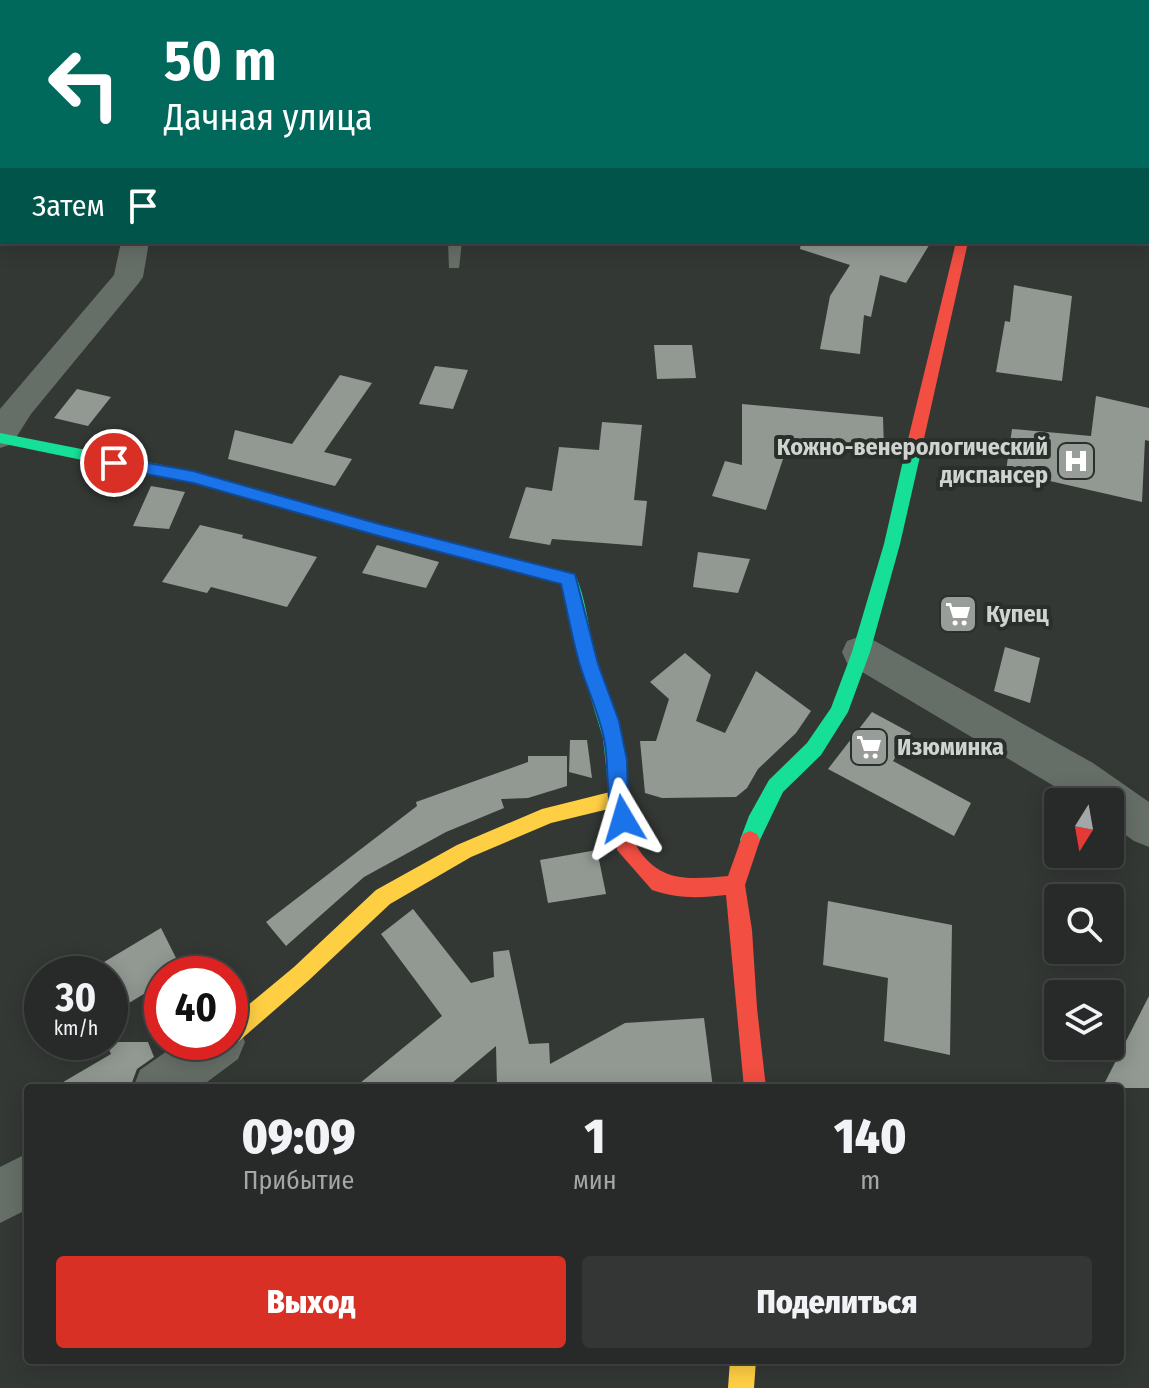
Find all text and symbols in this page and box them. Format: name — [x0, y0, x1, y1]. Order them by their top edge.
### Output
text: 50 m — [164, 28, 276, 95]
icon: left — [32, 32, 136, 136]
text: Дачная улица — [164, 96, 373, 140]
icon: arrive — [121, 184, 165, 228]
text: Затем — [32, 188, 105, 224]
pin — [80, 429, 148, 497]
place label: Кожно-венерологический диспансер — [777, 433, 1048, 489]
hospital icon: Кожно-венерологический диспансер — [1055, 440, 1097, 482]
icon: arrive — [92, 441, 136, 485]
supermarket icon: Купец — [937, 593, 979, 635]
place label: Купец — [986, 600, 1050, 628]
supermarket icon: Изюминка — [848, 726, 890, 768]
place label: Изюминка — [897, 733, 1004, 761]
position arrow — [581, 777, 665, 861]
north arrow — [1044, 788, 1124, 868]
map controls — [1044, 788, 1124, 1060]
button: search — [1044, 884, 1124, 964]
speed limit sign: 40 — [144, 956, 248, 1060]
text: 30 — [56, 974, 96, 1022]
button: layers — [1044, 980, 1124, 1060]
text: km/h — [54, 1016, 98, 1040]
text: 09:09 — [241, 1108, 356, 1166]
text: 1 — [584, 1108, 605, 1166]
text: 140 — [834, 1108, 907, 1166]
text: Прибытие — [243, 1165, 354, 1196]
text: мин — [573, 1165, 617, 1196]
text: m — [860, 1165, 880, 1196]
button: Выход — [56, 1256, 566, 1348]
button: Поделиться — [582, 1256, 1092, 1348]

